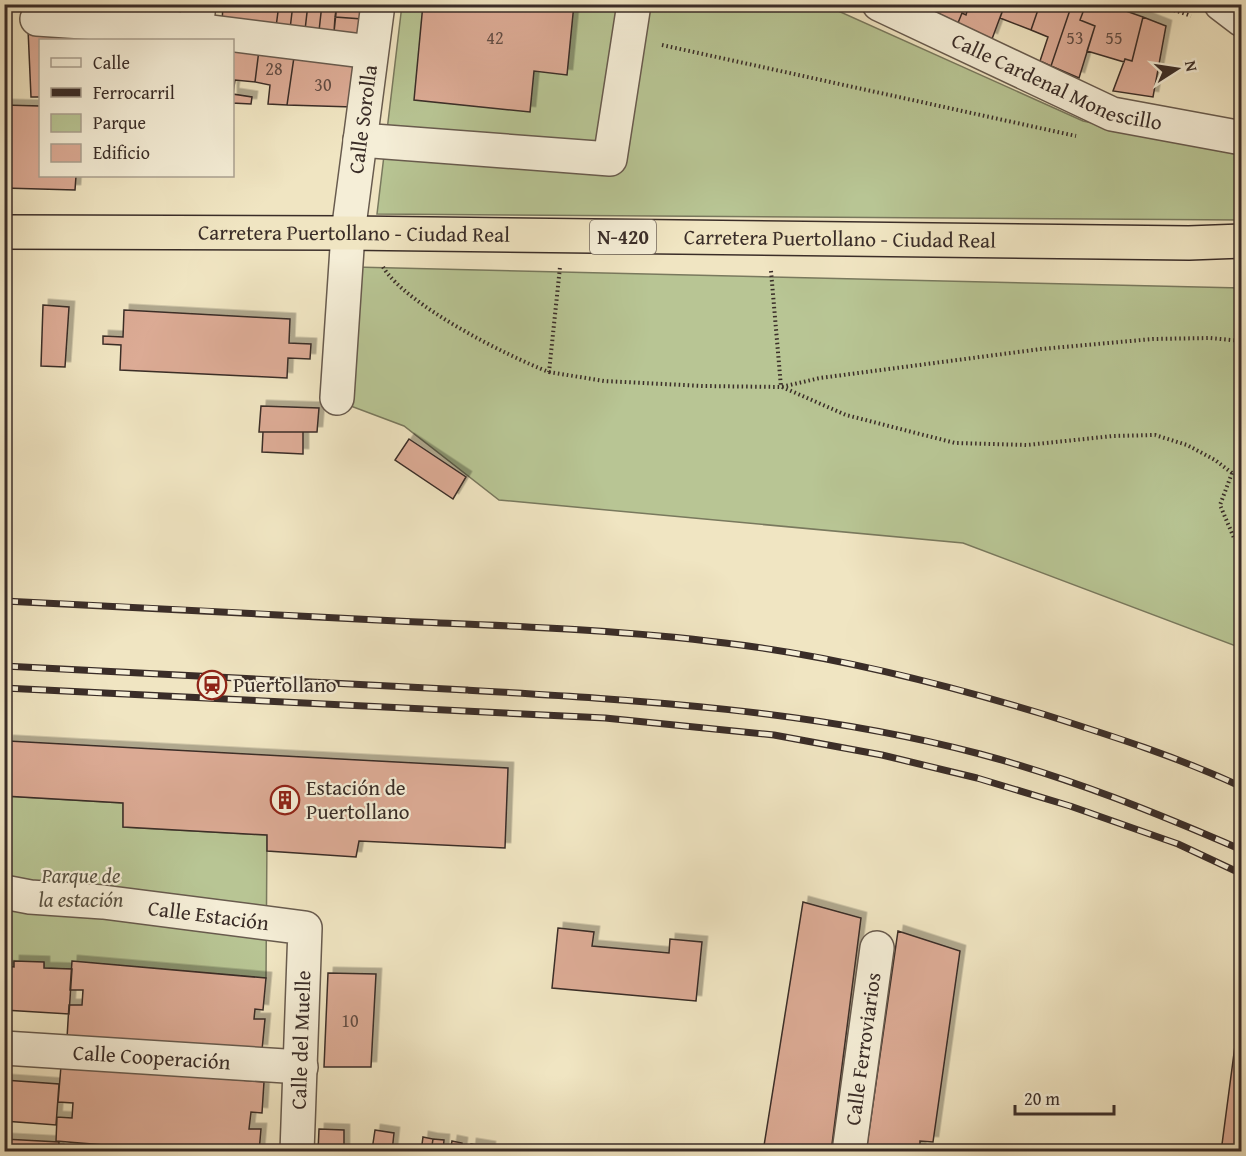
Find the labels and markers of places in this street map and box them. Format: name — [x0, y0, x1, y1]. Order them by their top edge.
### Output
station icon: Puertollano — [196, 669, 228, 701]
place label: Puertollano — [233, 669, 337, 700]
place label: Estación de Puertollano — [306, 772, 410, 827]
building icon: Estación de Puertollano — [269, 784, 301, 816]

